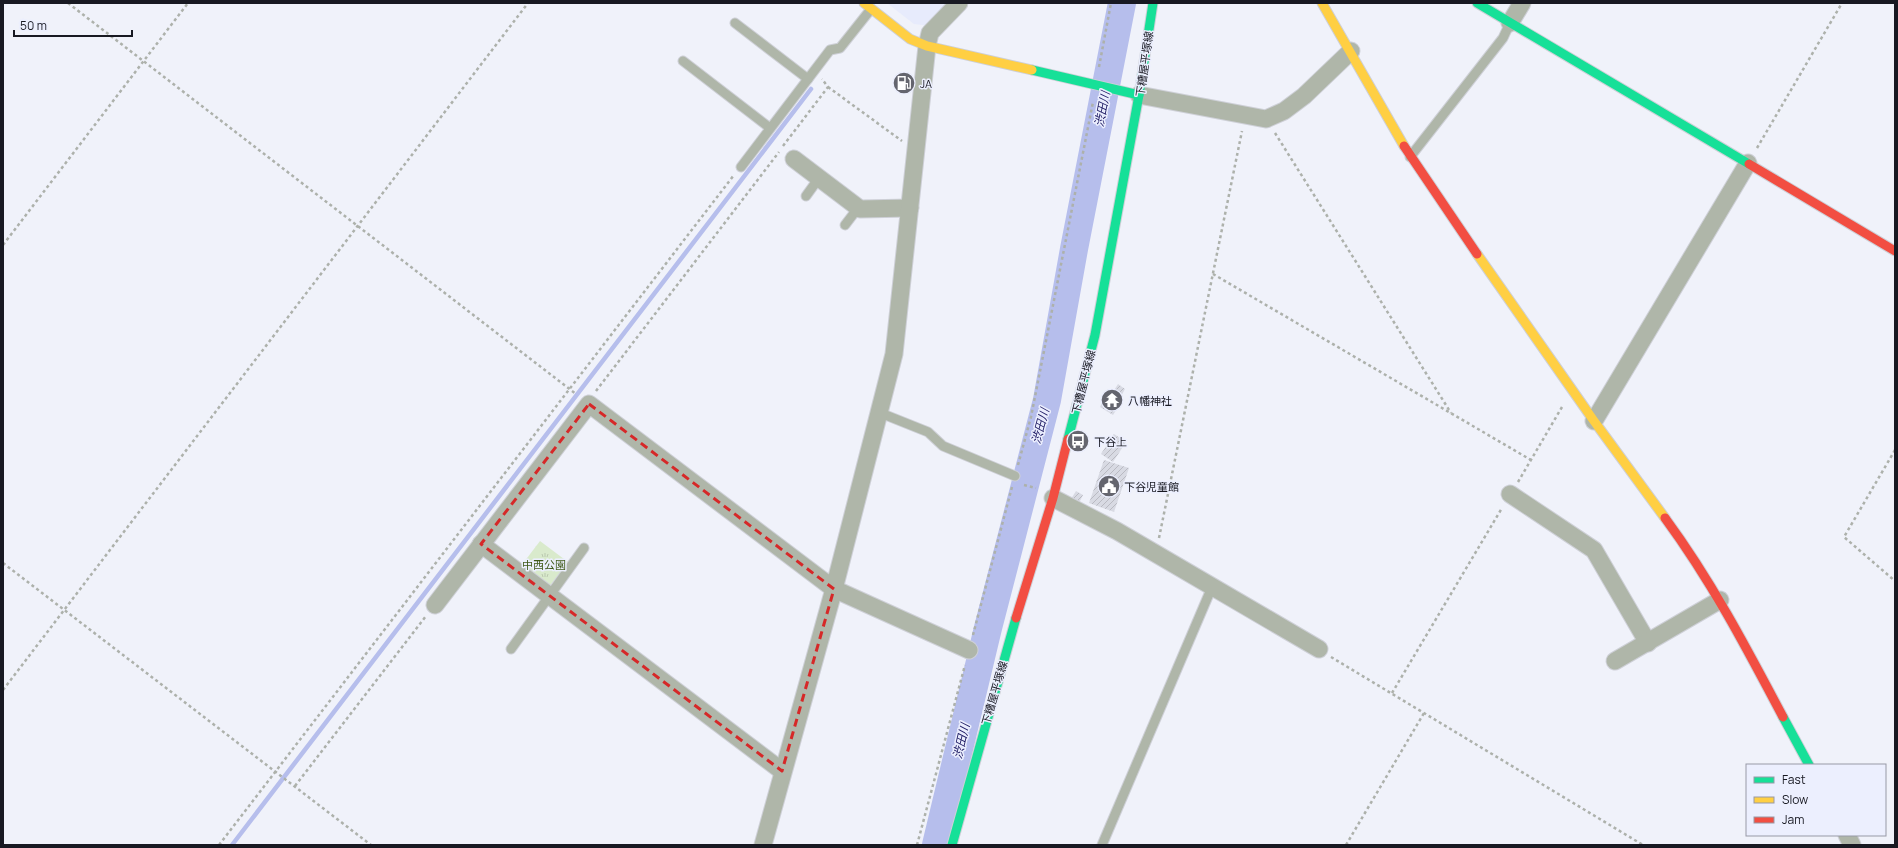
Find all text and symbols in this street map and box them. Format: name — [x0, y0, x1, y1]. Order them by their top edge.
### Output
scale bar — [14, 12, 132, 38]
text: 50 m — [20, 17, 47, 34]
street label: 下糟屋平塚線 — [1132, 30, 1156, 98]
fuel station icon: JA — [891, 70, 917, 96]
place label: JA — [920, 76, 932, 91]
water label: 渋田川 — [1090, 88, 1114, 128]
street label: 下糟屋平塚線 — [1068, 348, 1098, 416]
temple icon: 八幡神社 — [1099, 387, 1125, 413]
place label: 八幡神社 — [1128, 393, 1172, 408]
water label: 渋田川 — [1027, 404, 1053, 446]
bus stop icon: 下谷上 — [1065, 428, 1091, 454]
place label: 下谷上 — [1094, 434, 1127, 449]
public building icon: 下谷児童館 — [1096, 473, 1122, 499]
place label: 下谷児童館 — [1124, 479, 1179, 494]
park label: 中西公園 — [522, 557, 566, 572]
street label: 下糟屋平塚線 — [978, 659, 1010, 727]
water label: 渋田川 — [949, 720, 974, 760]
legend — [1746, 764, 1886, 836]
text: Fast — [1782, 771, 1806, 788]
text: Slow — [1782, 791, 1808, 808]
text: Jam — [1782, 811, 1804, 828]

